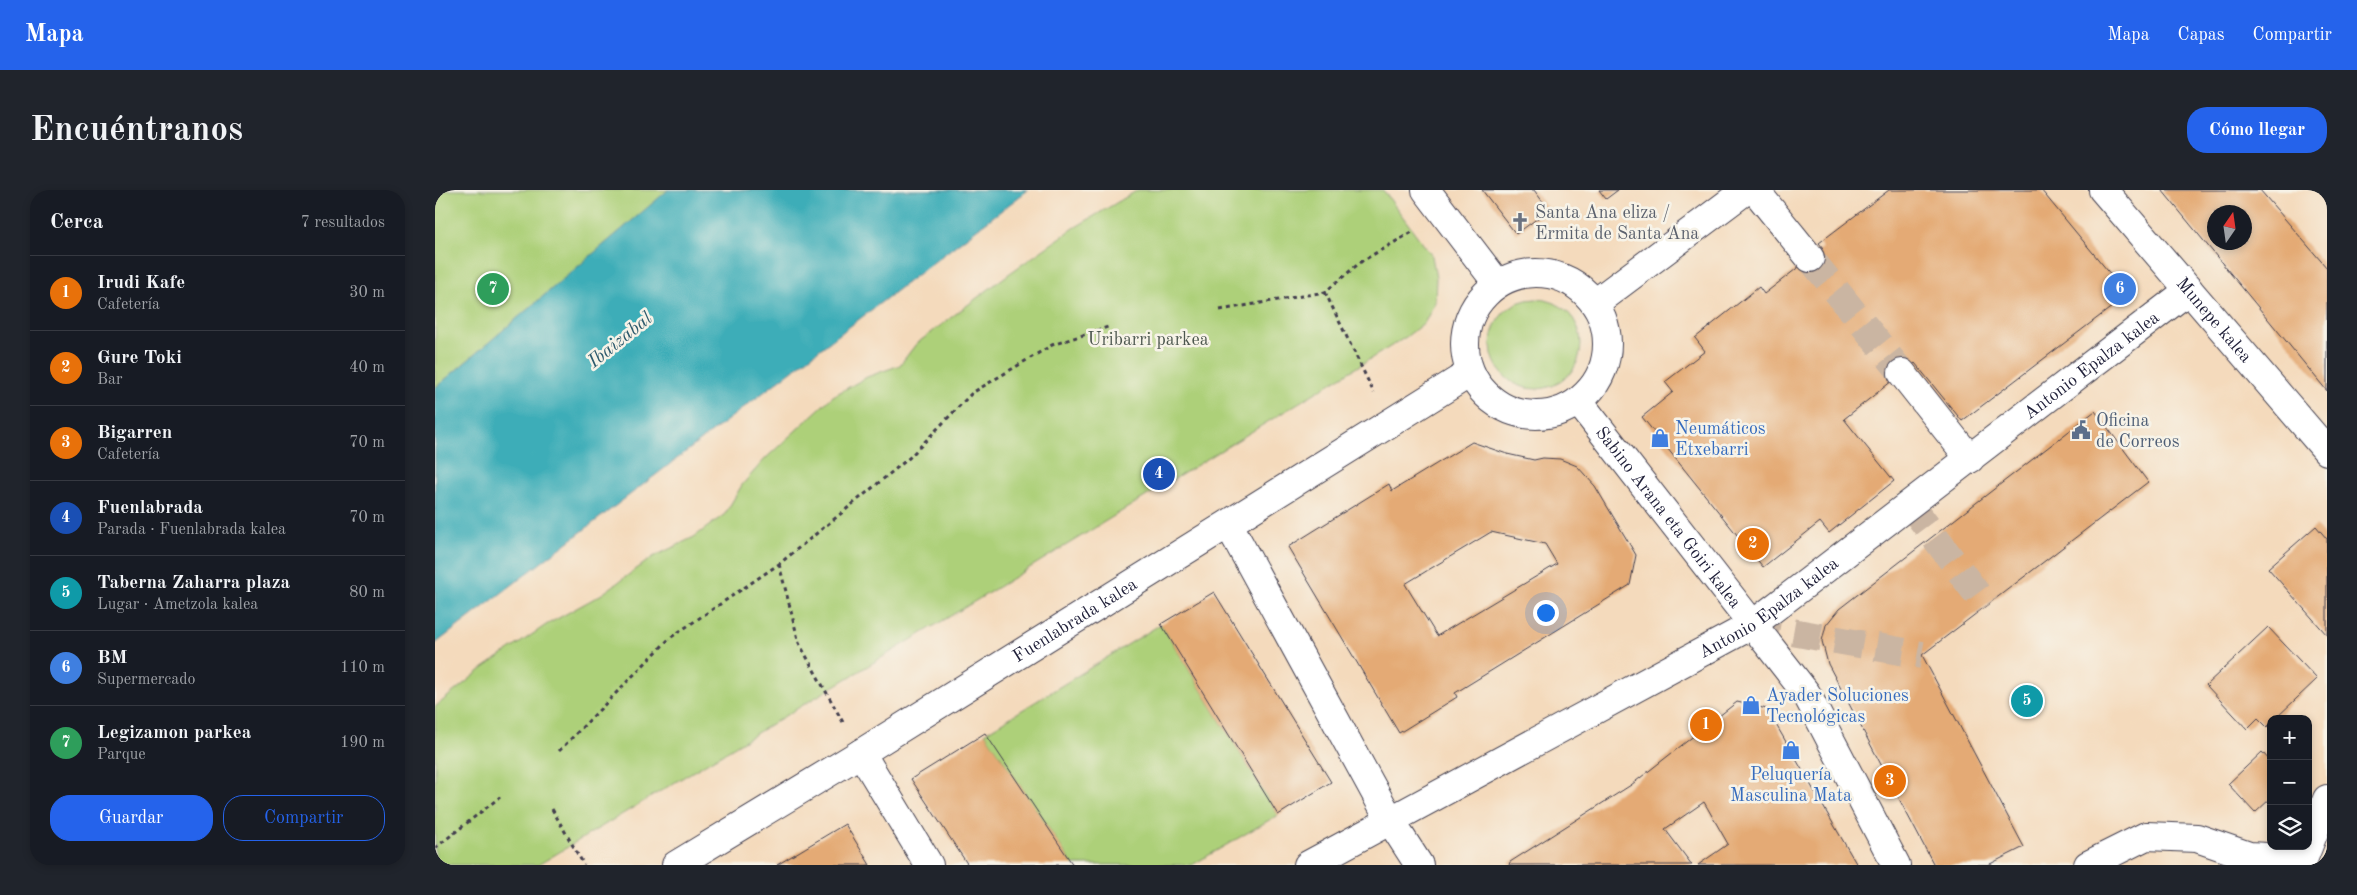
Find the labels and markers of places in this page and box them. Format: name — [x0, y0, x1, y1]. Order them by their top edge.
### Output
place label: Santa Ana eliza / Ermita de Santa Ana — [1535, 204, 1699, 243]
church icon: Santa Ana eliza / Ermita de Santa Ana — [1509, 211, 1531, 233]
pin: 7 — [477, 270, 509, 308]
pin: 6 — [2104, 270, 2136, 308]
place label: Oficina de Correos — [2096, 412, 2180, 451]
public building icon: Oficina de Correos — [2070, 419, 2092, 441]
place label: Neumáticos Etxebarri — [1675, 420, 1766, 459]
shop icon: Neumáticos Etxebarri — [1649, 427, 1671, 449]
pin: 4 — [1143, 455, 1175, 493]
pin: 2 — [1737, 525, 1769, 563]
pin: 5 — [2011, 682, 2043, 720]
place label: Ayader Soluciones Tecnológicas — [1766, 687, 1909, 726]
shop icon: Ayader Soluciones Tecnológicas — [1740, 694, 1762, 716]
pin: 1 — [1690, 706, 1722, 744]
shop icon: Peluquería Masculina Mata — [1780, 739, 1802, 761]
pin: 3 — [1874, 762, 1906, 800]
place label: Peluquería Masculina Mata — [1730, 766, 1852, 805]

